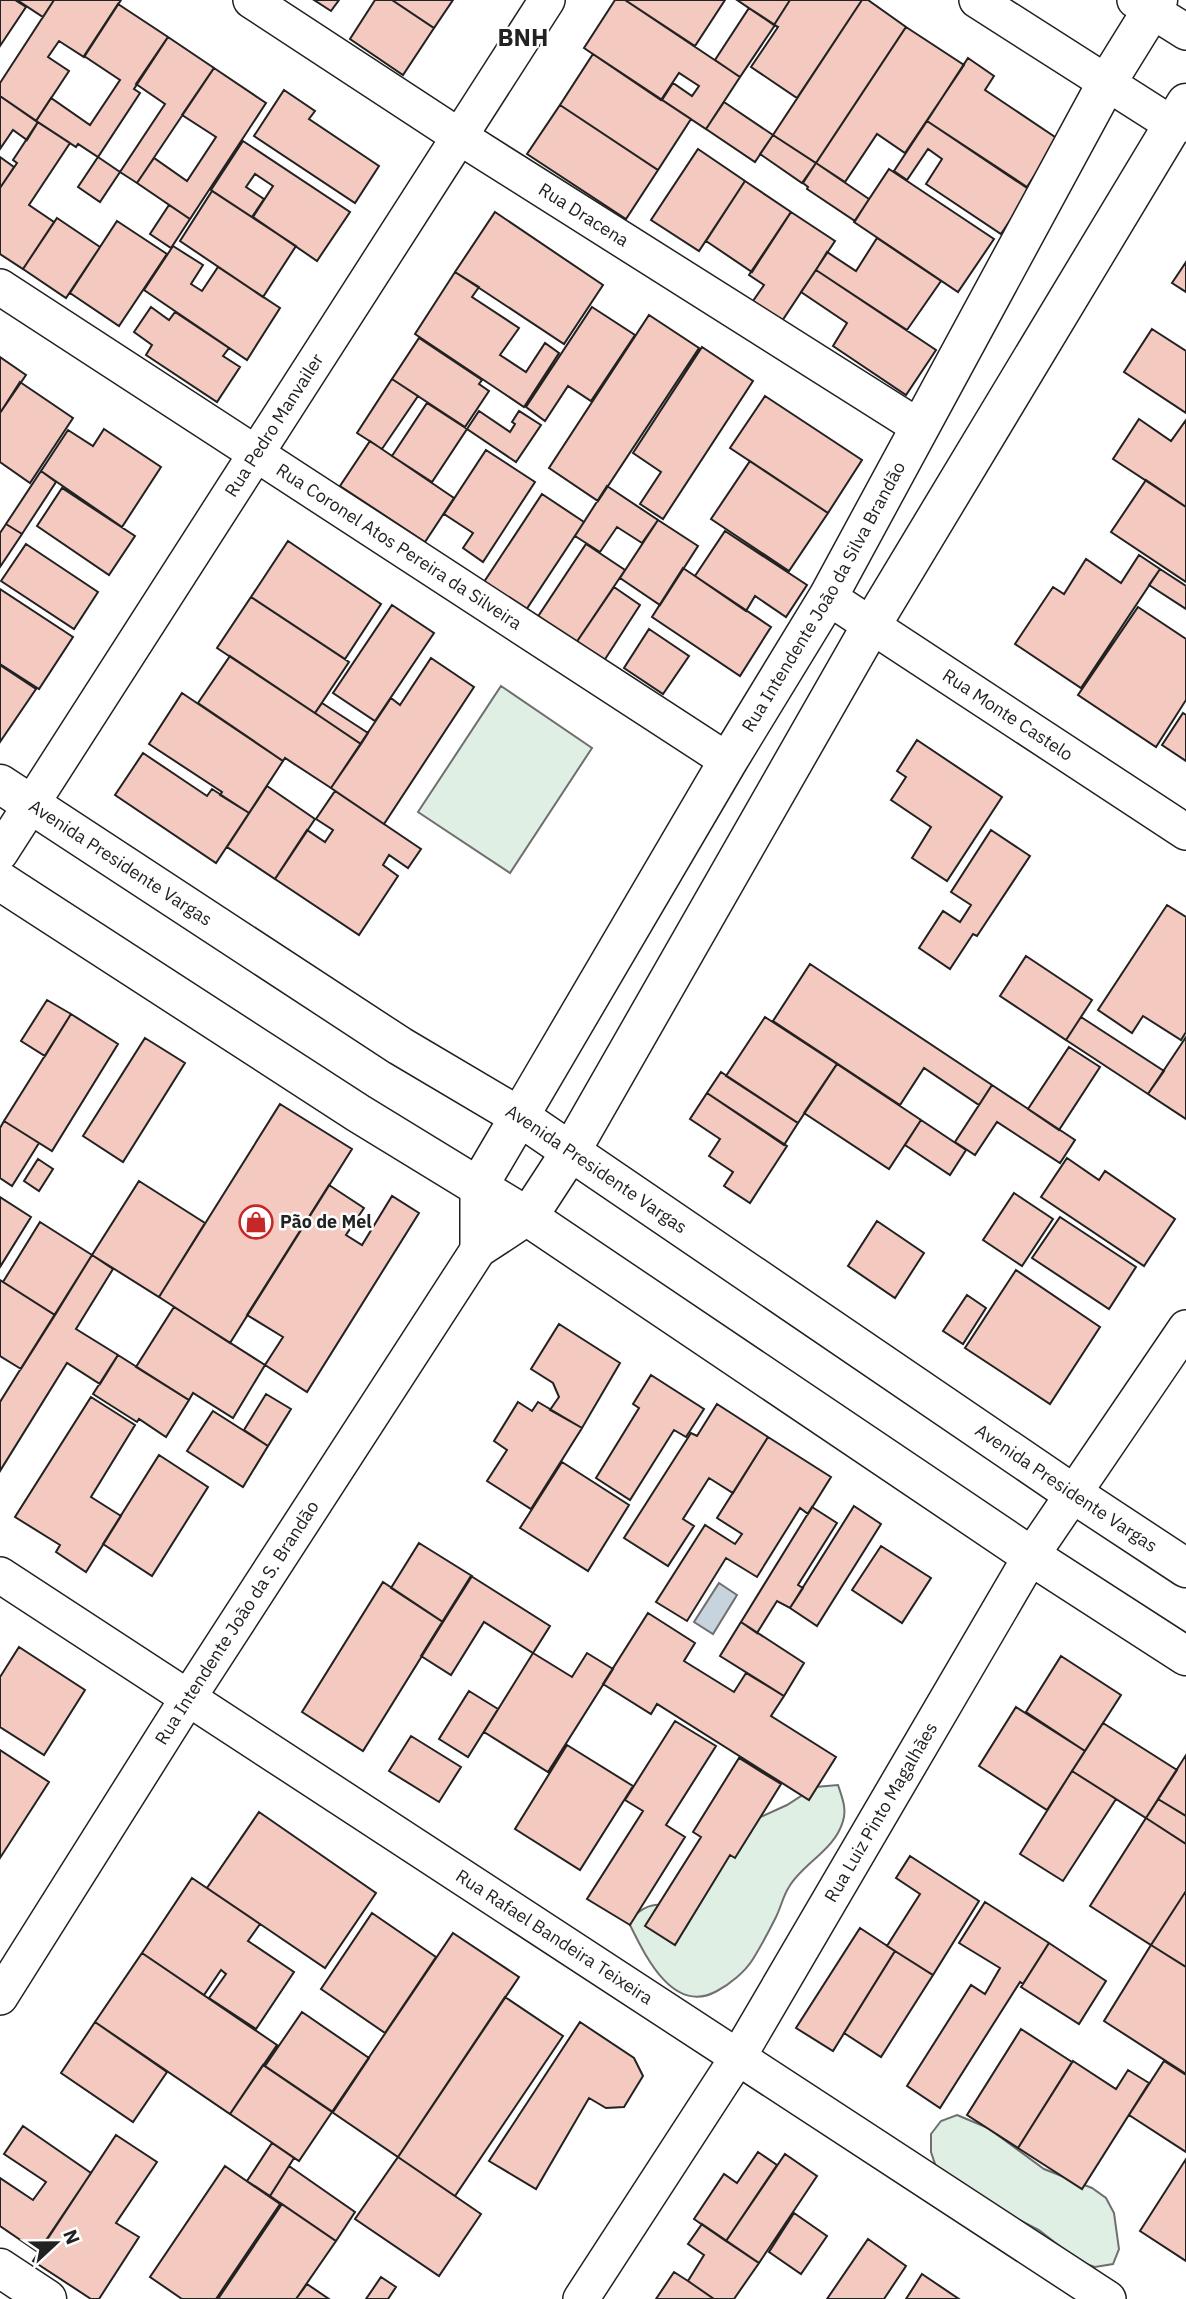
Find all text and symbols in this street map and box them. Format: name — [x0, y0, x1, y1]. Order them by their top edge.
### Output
district label: BNH — [498, 21, 548, 53]
street label: Rua Dracena — [534, 177, 634, 252]
street label: Rua Pedro Manvailer — [219, 349, 328, 501]
street label: Rua Intendente João da Silva Brandão — [736, 457, 910, 736]
street label: Rua Coronel Atos Pereira da Silveira — [272, 458, 527, 635]
street label: Rua Monte Castelo — [938, 663, 1078, 766]
street label: Avenida Presidente Vargas — [25, 794, 217, 931]
street label: Avenida Presidente Vargas — [502, 1099, 692, 1238]
shop icon: Pão de Mel — [237, 1203, 275, 1241]
place label: Pão de Mel — [280, 1210, 372, 1233]
street label: Avenida Presidente Vargas — [971, 1419, 1162, 1557]
street label: Rua Intendente João da S. Brandão — [150, 1496, 324, 1749]
street label: Rua Luiz Pinto Magalhães — [819, 1718, 942, 1906]
street label: Rua Rafael Bandeira Teixeira — [451, 1864, 658, 2010]
north arrow — [21, 2208, 91, 2278]
text: N — [58, 2226, 85, 2248]

